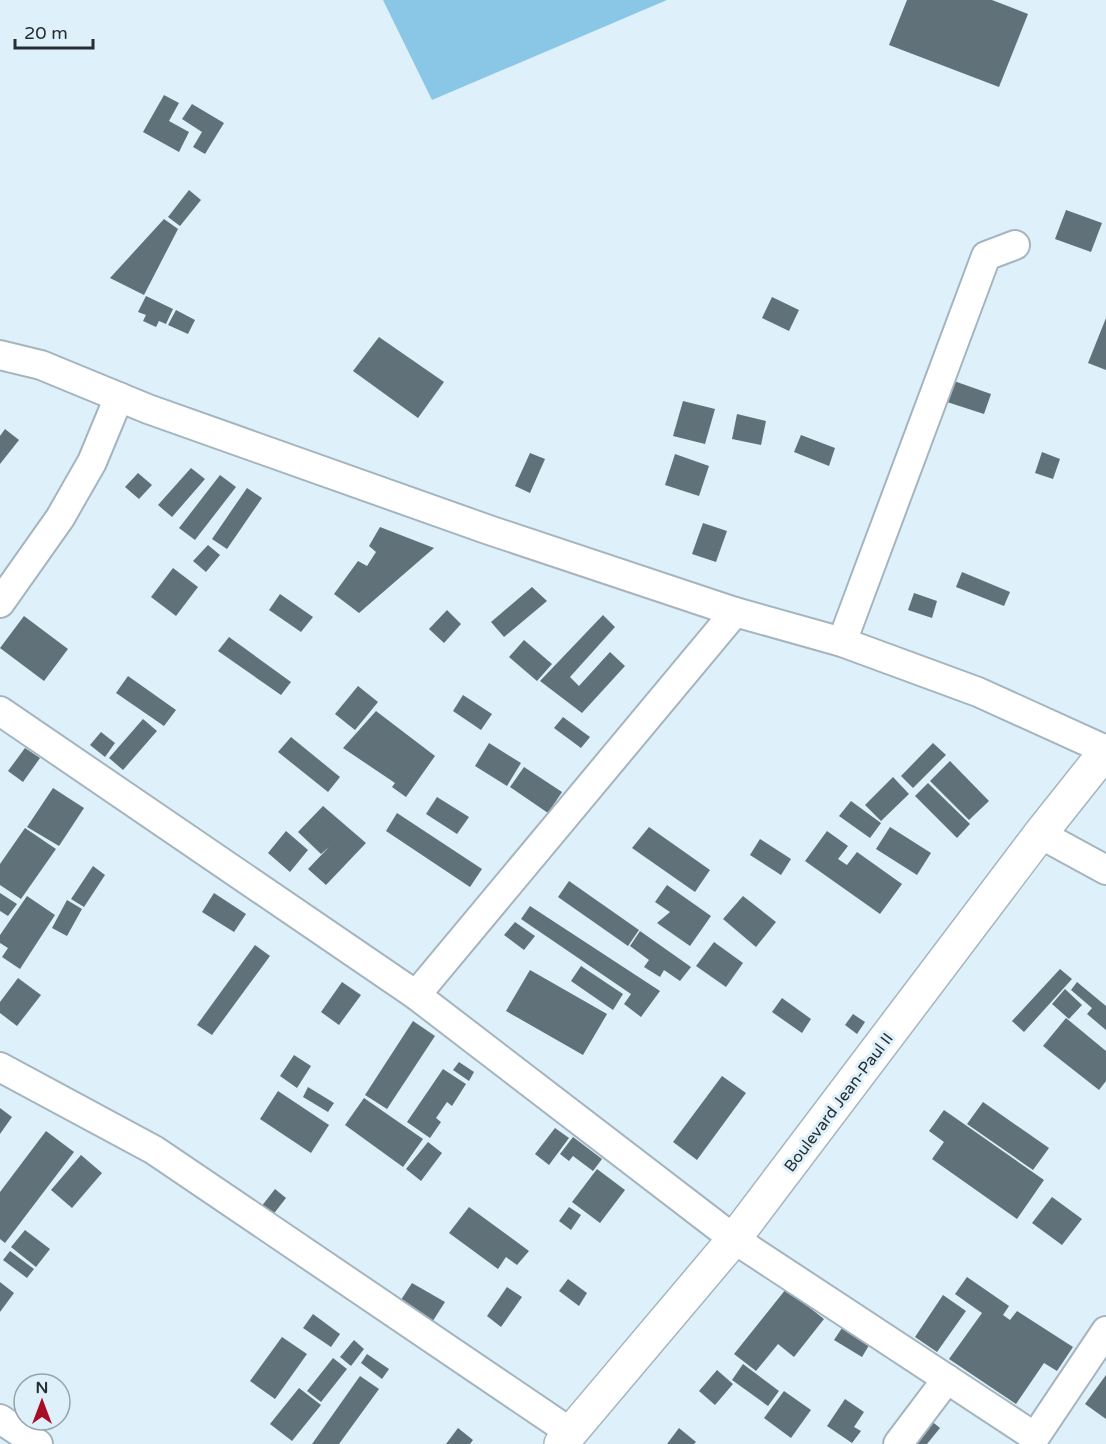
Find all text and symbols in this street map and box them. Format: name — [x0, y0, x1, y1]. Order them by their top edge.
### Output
scale bar — [15, 12, 93, 50]
text: 20 m — [24, 22, 68, 44]
street label: Boulevard Jean-Paul II — [780, 1029, 898, 1176]
north arrow — [12, 1372, 72, 1432]
text: N — [36, 1378, 48, 1398]

